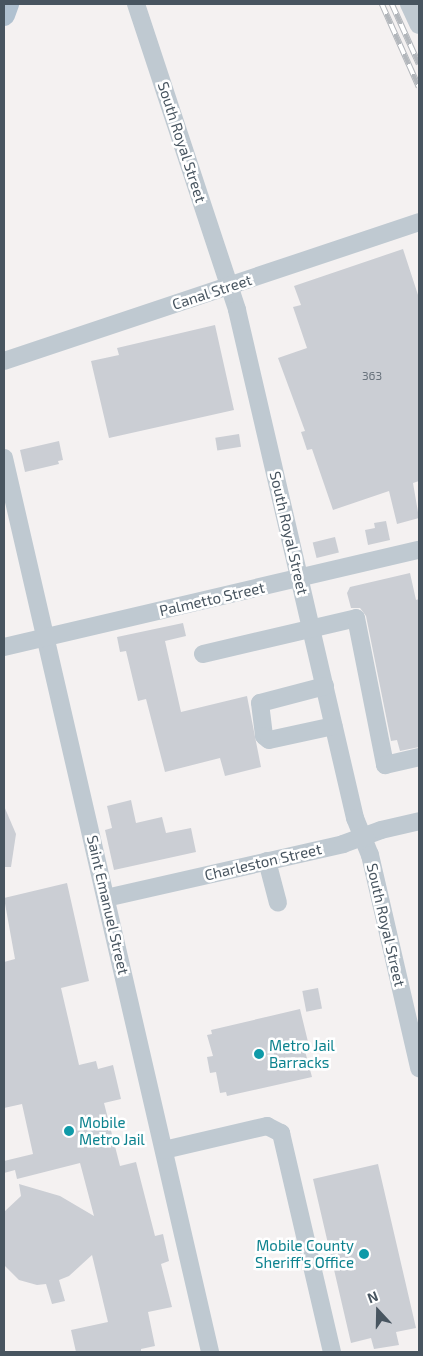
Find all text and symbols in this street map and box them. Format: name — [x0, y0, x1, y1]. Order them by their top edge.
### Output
street label: South Royal Street — [154, 79, 210, 205]
street label: Canal Street — [170, 271, 254, 313]
house number: 363 — [362, 369, 382, 383]
street label: South Royal Street — [266, 469, 312, 597]
street label: Palmetto Street — [158, 578, 266, 620]
street label: Saint Emanuel Street — [83, 833, 133, 977]
street label: Charleston Street — [203, 840, 323, 884]
street label: South Royal Street — [363, 861, 409, 989]
place label: Metro Jail Barracks — [269, 1036, 335, 1071]
marker: Metro Jail Barracks — [253, 1048, 265, 1060]
place label: Mobile Metro Jail — [79, 1113, 145, 1148]
marker: Mobile Metro Jail — [63, 1125, 75, 1137]
place label: Mobile County Sheriff's Office — [255, 1236, 354, 1271]
marker: Mobile County Sheriff's Office — [358, 1248, 370, 1260]
north arrow — [353, 1286, 403, 1336]
text: N — [365, 1287, 380, 1306]

